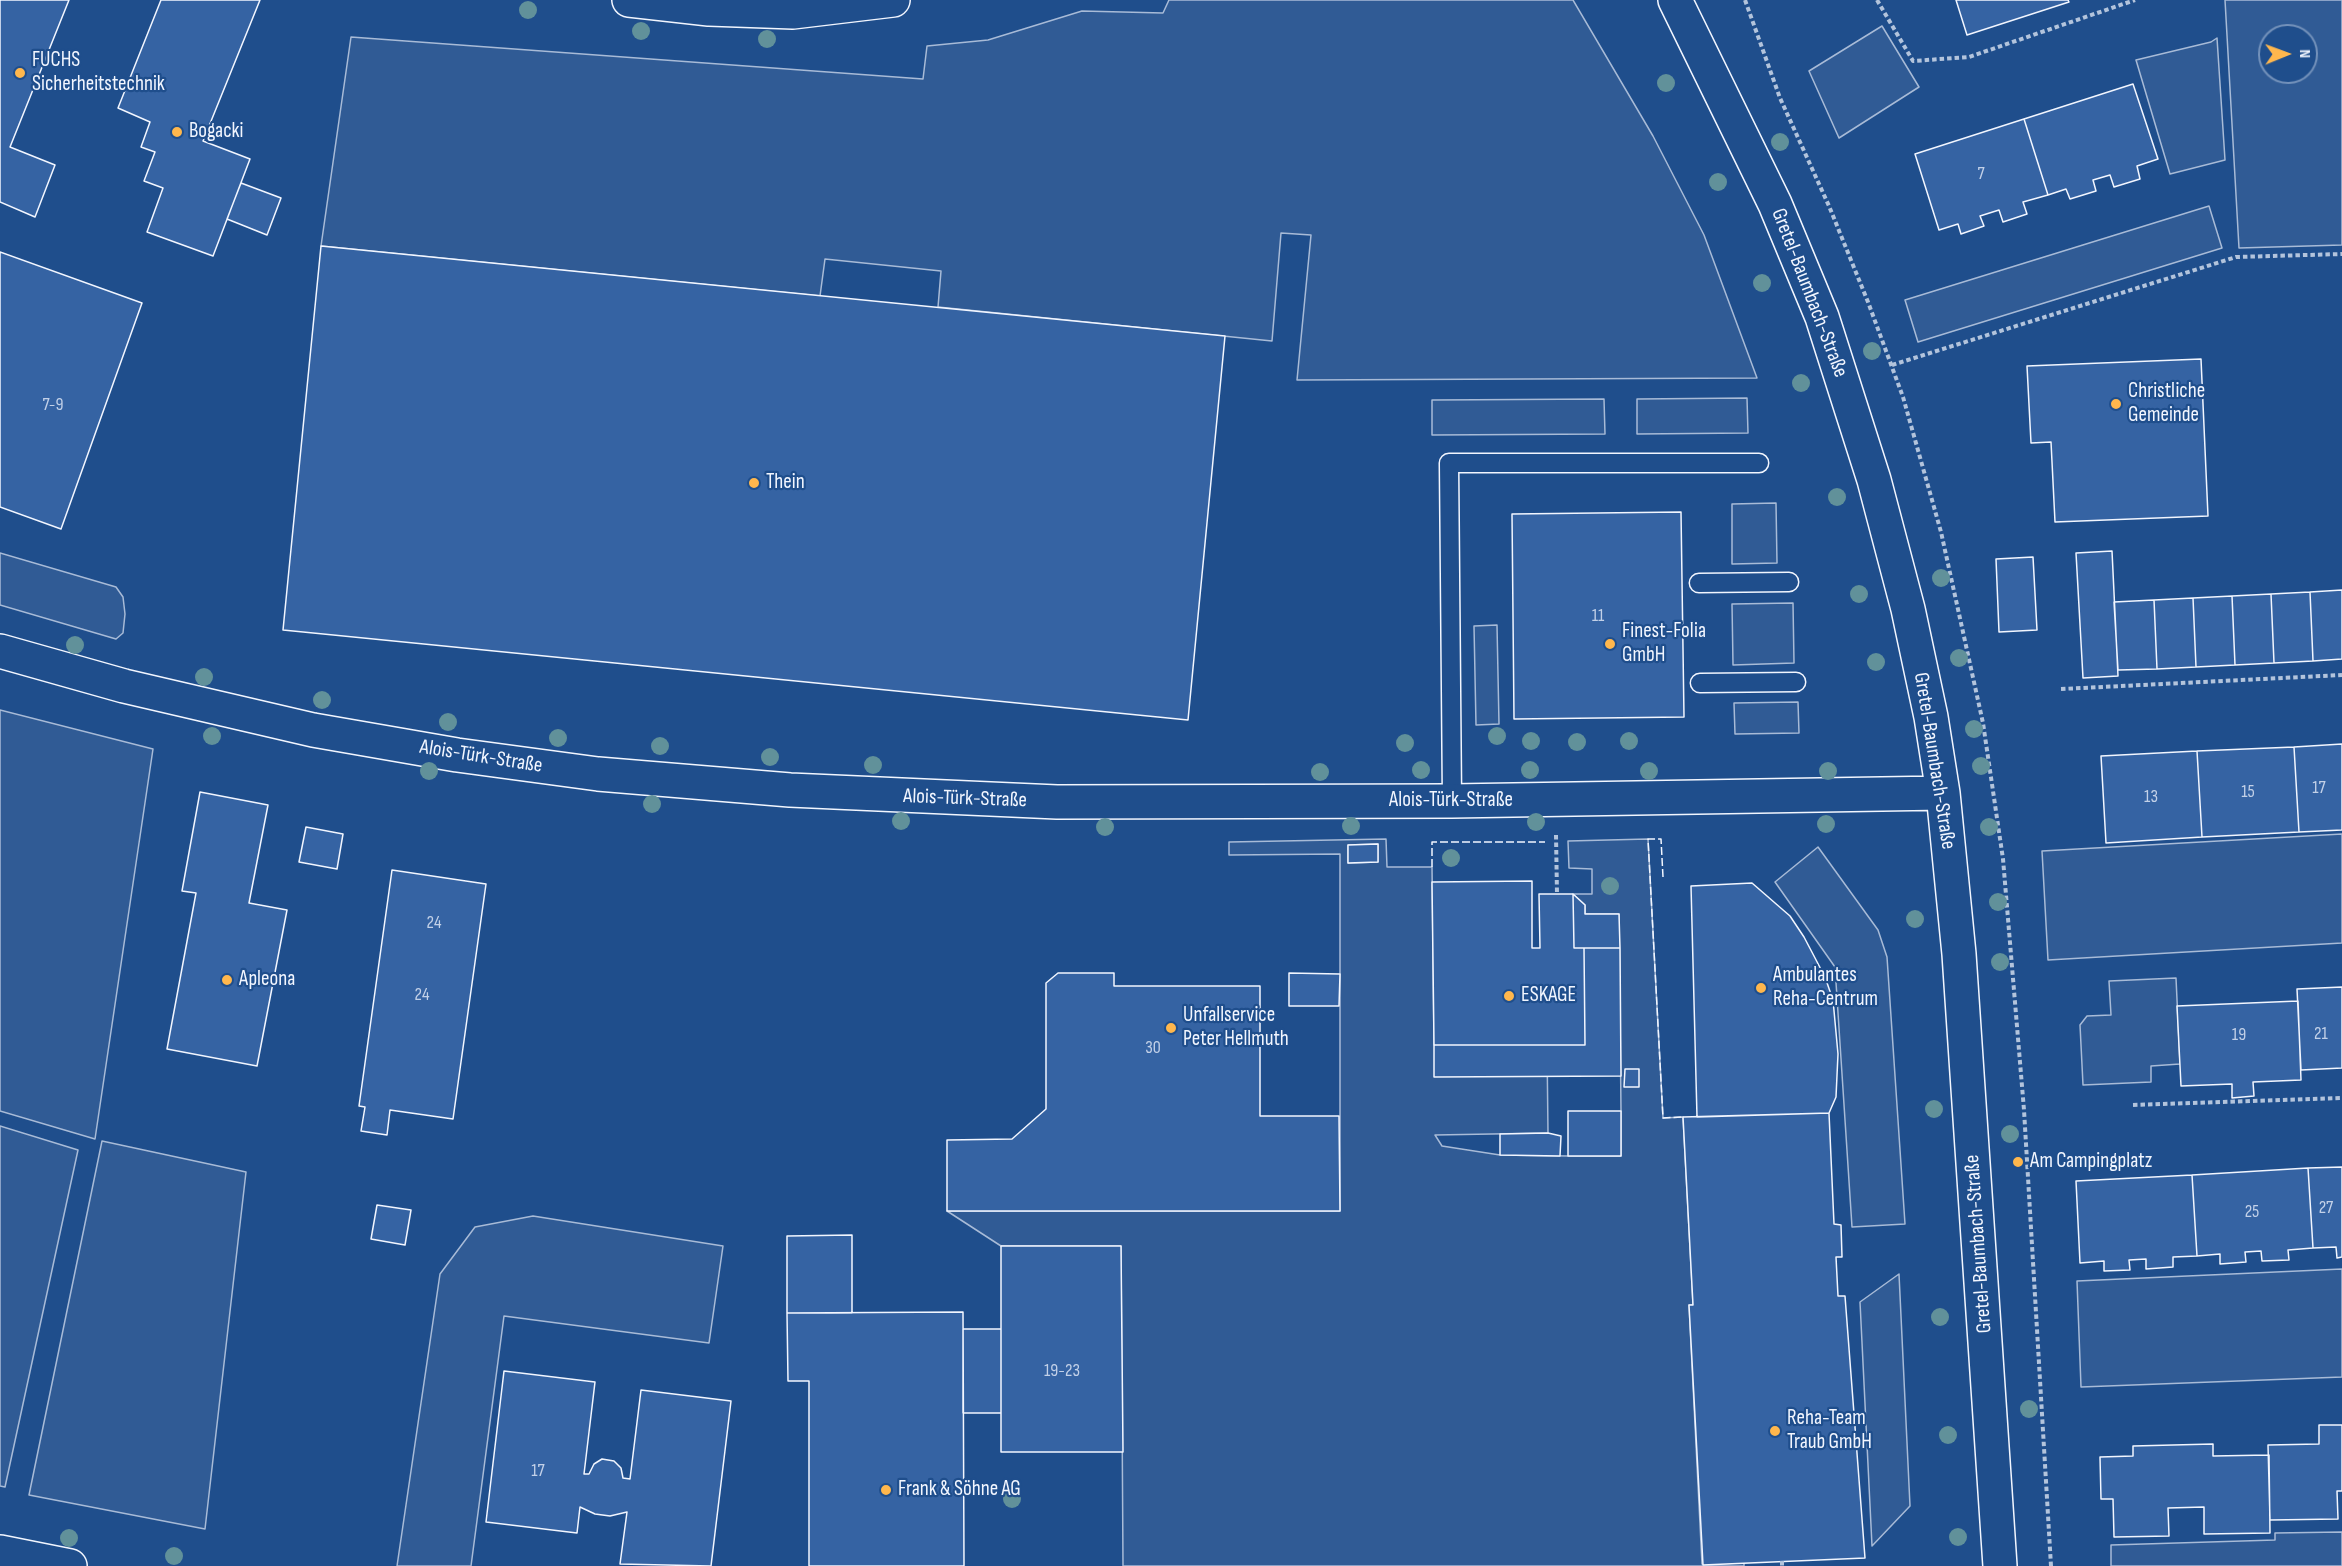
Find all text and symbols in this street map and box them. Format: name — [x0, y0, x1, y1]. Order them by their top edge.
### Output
north arrow — [2258, 24, 2318, 84]
place label: FUCHS Sicherheitstechnik — [32, 48, 165, 98]
text: N — [2295, 49, 2314, 58]
marker: FUCHS Sicherheitstechnik — [13, 66, 27, 80]
place label: Bogacki — [189, 119, 244, 145]
marker: Bogacki — [170, 125, 184, 139]
house number: 7 — [1977, 163, 1985, 185]
street label: Gretel-Baumbach-Straße — [1765, 205, 1853, 381]
place label: Christliche Gemeinde — [2128, 379, 2205, 429]
house number: 7-9 — [43, 394, 63, 416]
marker: Christliche Gemeinde — [2109, 397, 2123, 411]
place label: Thein — [766, 470, 805, 496]
marker: Thein — [747, 476, 761, 490]
house number: 11 — [1592, 605, 1604, 627]
place label: Finest-Folia GmbH — [1622, 619, 1706, 669]
marker: Finest-Folia GmbH — [1603, 637, 1617, 651]
street label: Gretel-Baumbach-Straße — [1908, 671, 1960, 851]
street label: Alois-Türk-Straße — [418, 735, 544, 779]
house number: 17 — [2312, 777, 2326, 799]
house number: 15 — [2241, 781, 2255, 803]
street label: Alois-Türk-Straße — [903, 784, 1027, 814]
house number: 13 — [2144, 786, 2158, 808]
street label: Alois-Türk-Straße — [1389, 788, 1513, 814]
house number: 24 — [427, 912, 441, 934]
place label: Ambulantes Reha-Centrum — [1773, 963, 1878, 1013]
place label: Apleona — [239, 967, 295, 993]
marker: Apleona — [220, 973, 234, 987]
marker: Ambulantes Reha-Centrum — [1754, 981, 1768, 995]
place label: ESKAGE — [1521, 983, 1576, 1009]
house number: 24 — [415, 984, 429, 1006]
marker: ESKAGE — [1502, 989, 1516, 1003]
place label: Unfallservice Peter Hellmuth — [1183, 1003, 1289, 1053]
marker: Unfallservice Peter Hellmuth — [1164, 1021, 1178, 1035]
house number: 21 — [2314, 1023, 2328, 1045]
house number: 19 — [2232, 1024, 2246, 1046]
house number: 30 — [1145, 1037, 1161, 1059]
place label: Am Campingplatz — [2030, 1149, 2152, 1175]
street label: Gretel-Baumbach-Straße — [1960, 1154, 1998, 1334]
marker: Am Campingplatz — [2011, 1155, 2025, 1169]
house number: 27 — [2319, 1197, 2333, 1219]
house number: 25 — [2245, 1201, 2259, 1223]
house number: 19-23 — [1044, 1360, 1080, 1382]
place label: Reha-Team Traub GmbH — [1787, 1406, 1872, 1456]
marker: Reha-Team Traub GmbH — [1768, 1424, 1782, 1438]
house number: 17 — [531, 1460, 545, 1482]
place label: Frank & Söhne AG — [898, 1477, 1021, 1503]
marker: Frank & Söhne AG — [879, 1483, 893, 1497]

